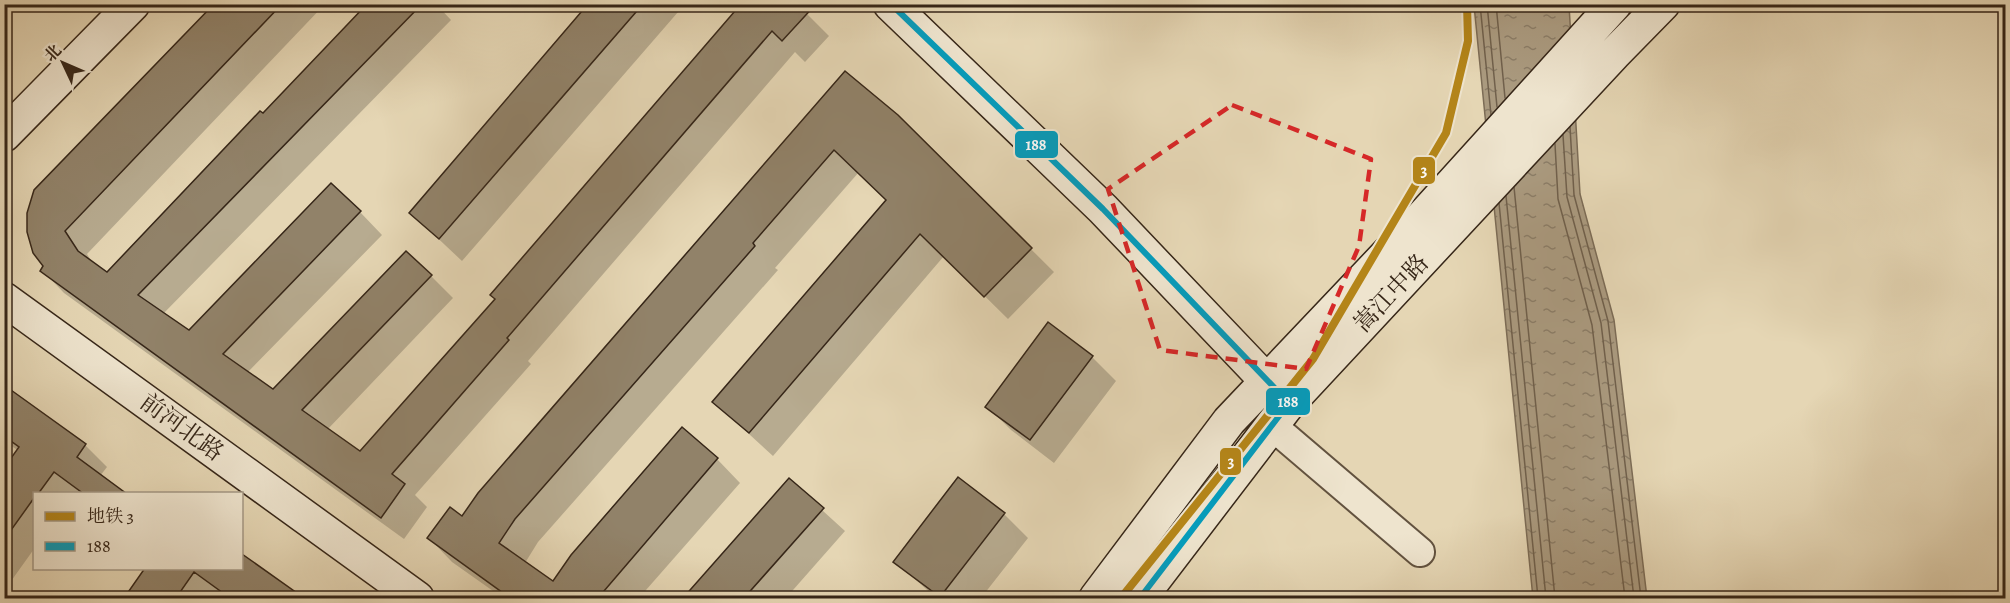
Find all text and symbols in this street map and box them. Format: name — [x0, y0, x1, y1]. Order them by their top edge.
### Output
north arrow — [33, 33, 93, 93]
text: 北 — [39, 40, 66, 67]
line badge: 188 — [1014, 130, 1059, 159]
text: 188 — [1025, 134, 1047, 156]
line badge: 3 — [1412, 156, 1436, 185]
text: 3 — [1421, 160, 1428, 182]
street label: 嵩江中路 — [1347, 247, 1435, 339]
street label: 前河北路 — [134, 386, 230, 468]
line badge: 188 — [1265, 387, 1311, 416]
text: 188 — [1277, 391, 1299, 413]
line badge: 3 — [1219, 447, 1242, 476]
text: 3 — [1228, 451, 1235, 473]
legend — [33, 492, 243, 570]
text: 地铁 3 — [87, 504, 134, 528]
text: 188 — [87, 534, 111, 558]

